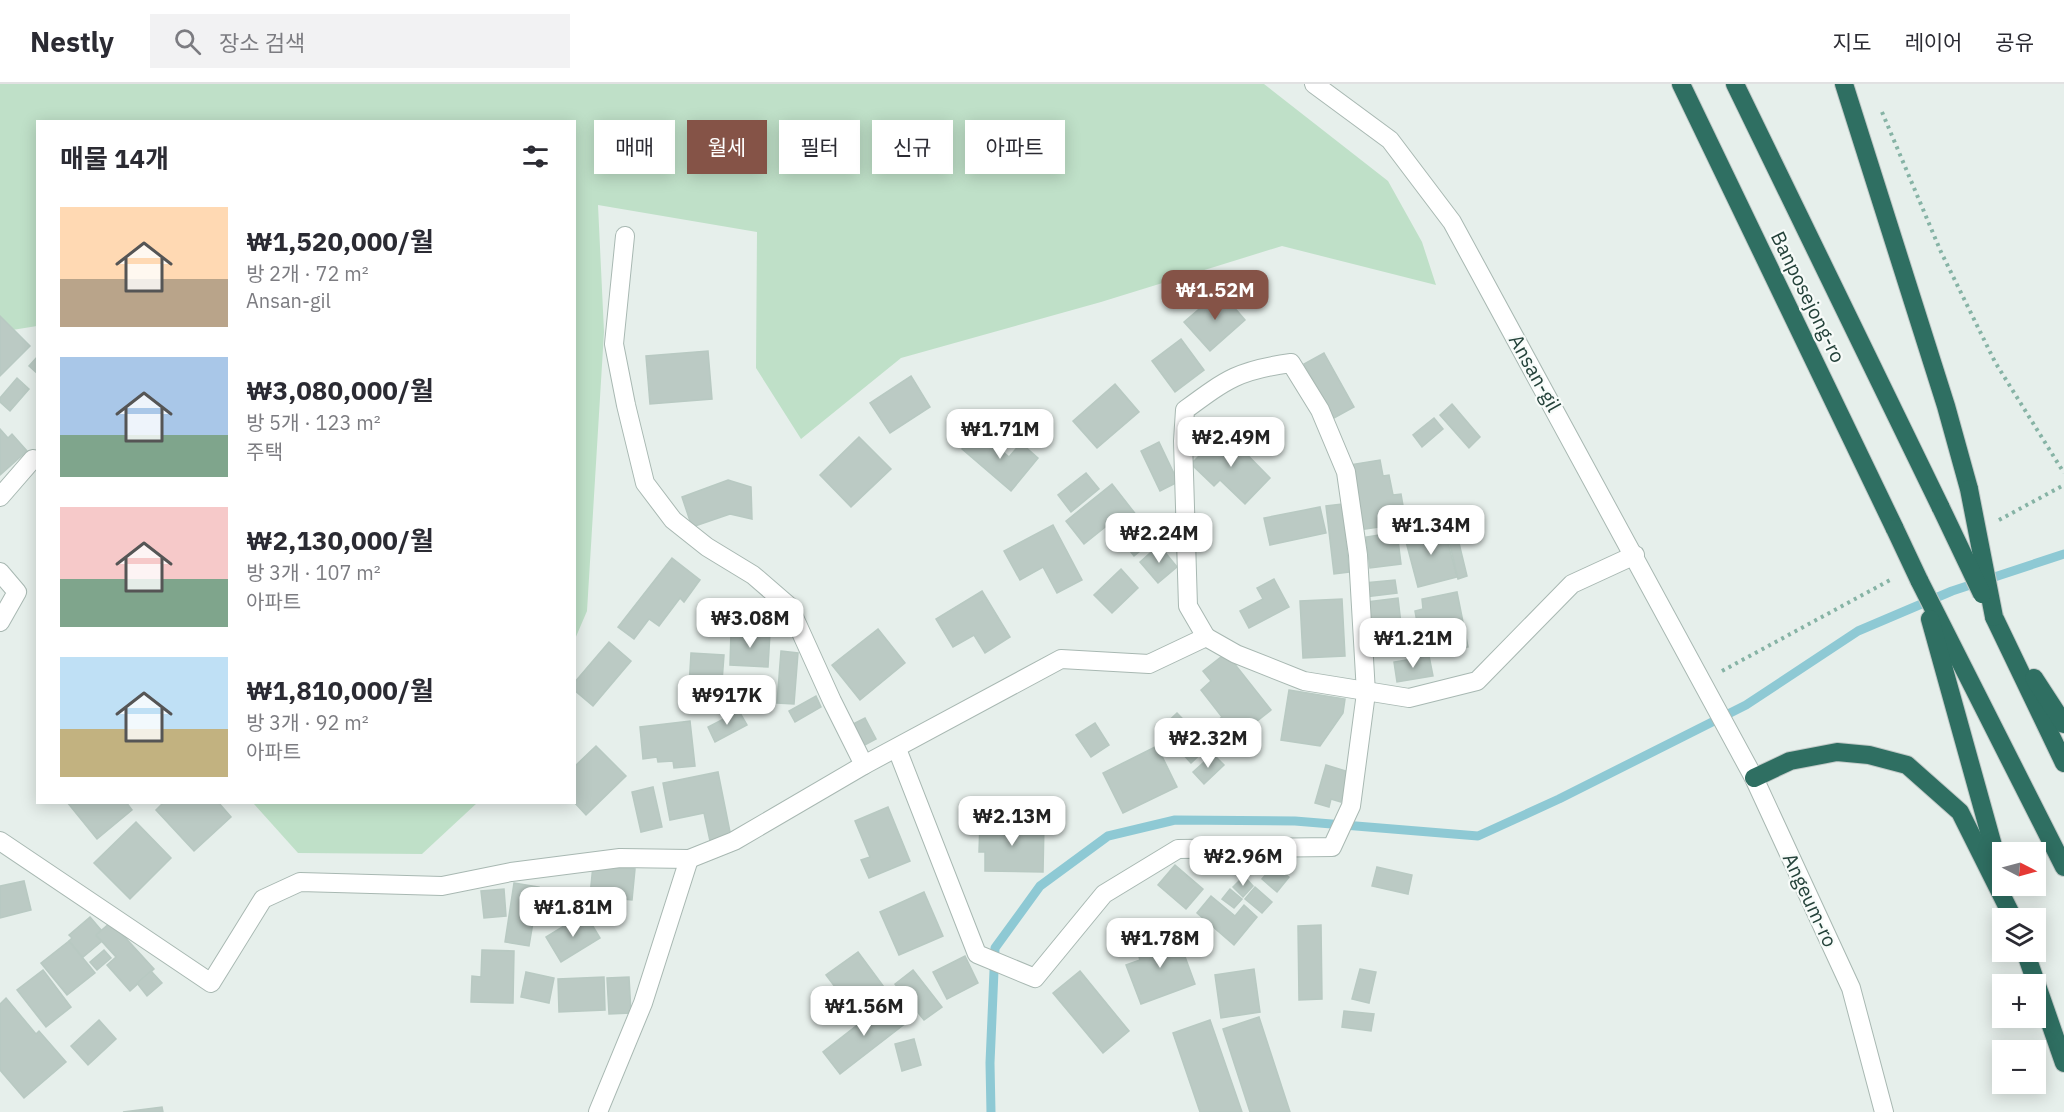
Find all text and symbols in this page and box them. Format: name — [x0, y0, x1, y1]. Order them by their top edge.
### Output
search box — [150, 14, 570, 68]
text: Nestly — [30, 23, 114, 60]
icon: search — [171, 25, 204, 58]
text: 장소 검색 — [219, 28, 305, 57]
text: 지도 — [1833, 28, 1871, 56]
text: 레이어 — [1904, 28, 1962, 56]
text: 공유 — [1995, 28, 2034, 56]
chip: 매매 — [594, 120, 675, 174]
chip: 월세 — [687, 120, 767, 174]
chip: 필터 — [779, 120, 860, 174]
chip: 신규 — [872, 120, 953, 174]
chip: 아파트 — [965, 120, 1065, 174]
icon: filters — [519, 140, 552, 173]
text: 매물 14개 — [60, 141, 169, 175]
text: ₩1,520,000/월 — [246, 224, 434, 258]
street label: Banposejong-ro — [1765, 227, 1852, 367]
icon: home — [108, 231, 180, 303]
text: 방 2개 · 72 m² — [246, 260, 369, 287]
pin: ₩1.52M — [1166, 270, 1264, 321]
text: ₩1.52M — [1175, 276, 1255, 303]
text: Ansan-gil — [246, 287, 331, 314]
street label: Ansan-gil — [1503, 329, 1568, 416]
text: ₩3,080,000/월 — [246, 373, 434, 407]
icon: home — [108, 381, 180, 453]
text: 방 5개 · 123 m² — [246, 409, 381, 436]
pin: ₩1.71M — [951, 409, 1049, 460]
text: ₩1.71M — [960, 415, 1040, 442]
pin: ₩2.49M — [1182, 417, 1280, 468]
text: ₩2.49M — [1191, 423, 1271, 450]
text: 주택 — [246, 438, 283, 465]
pin: ₩1.34M — [1382, 505, 1480, 556]
text: ₩1.34M — [1391, 511, 1471, 538]
pin: ₩2.24M — [1110, 513, 1208, 564]
text: ₩2.24M — [1119, 519, 1199, 546]
text: ₩2,130,000/월 — [246, 523, 434, 557]
icon: home — [108, 531, 180, 603]
text: 방 3개 · 107 m² — [246, 559, 381, 586]
text: 아파트 — [246, 588, 301, 615]
pin: ₩3.08M — [701, 598, 799, 649]
text: ₩3.08M — [710, 604, 790, 631]
pin: ₩1.21M — [1364, 618, 1462, 669]
text: ₩1.21M — [1373, 624, 1453, 651]
text: ₩1,810,000/월 — [246, 673, 434, 707]
pin: ₩917K — [685, 675, 769, 726]
icon: home — [108, 681, 180, 753]
text: ₩917K — [692, 681, 762, 708]
text: 방 3개 · 92 m² — [246, 709, 369, 736]
pin: ₩2.32M — [1159, 718, 1257, 769]
text: ₩2.32M — [1168, 724, 1248, 751]
text: 아파트 — [246, 738, 301, 765]
pin: ₩2.13M — [963, 796, 1061, 847]
text: ₩2.13M — [972, 802, 1052, 829]
pin: ₩2.96M — [1194, 836, 1292, 887]
text: ₩2.96M — [1203, 842, 1283, 869]
north arrow — [1992, 842, 2046, 896]
map controls — [1992, 842, 2046, 1094]
street label: Angeum-ro — [1777, 848, 1844, 951]
pin: ₩1.81M — [524, 887, 622, 938]
text: ₩1.81M — [533, 893, 613, 920]
button: layers — [1992, 908, 2046, 962]
pin: ₩1.78M — [1111, 918, 1209, 969]
text: ₩1.78M — [1120, 924, 1200, 951]
button: + — [1992, 974, 2046, 1028]
pin: ₩1.56M — [815, 986, 913, 1037]
text: ₩1.56M — [824, 992, 904, 1019]
button: − — [1992, 1040, 2046, 1094]

